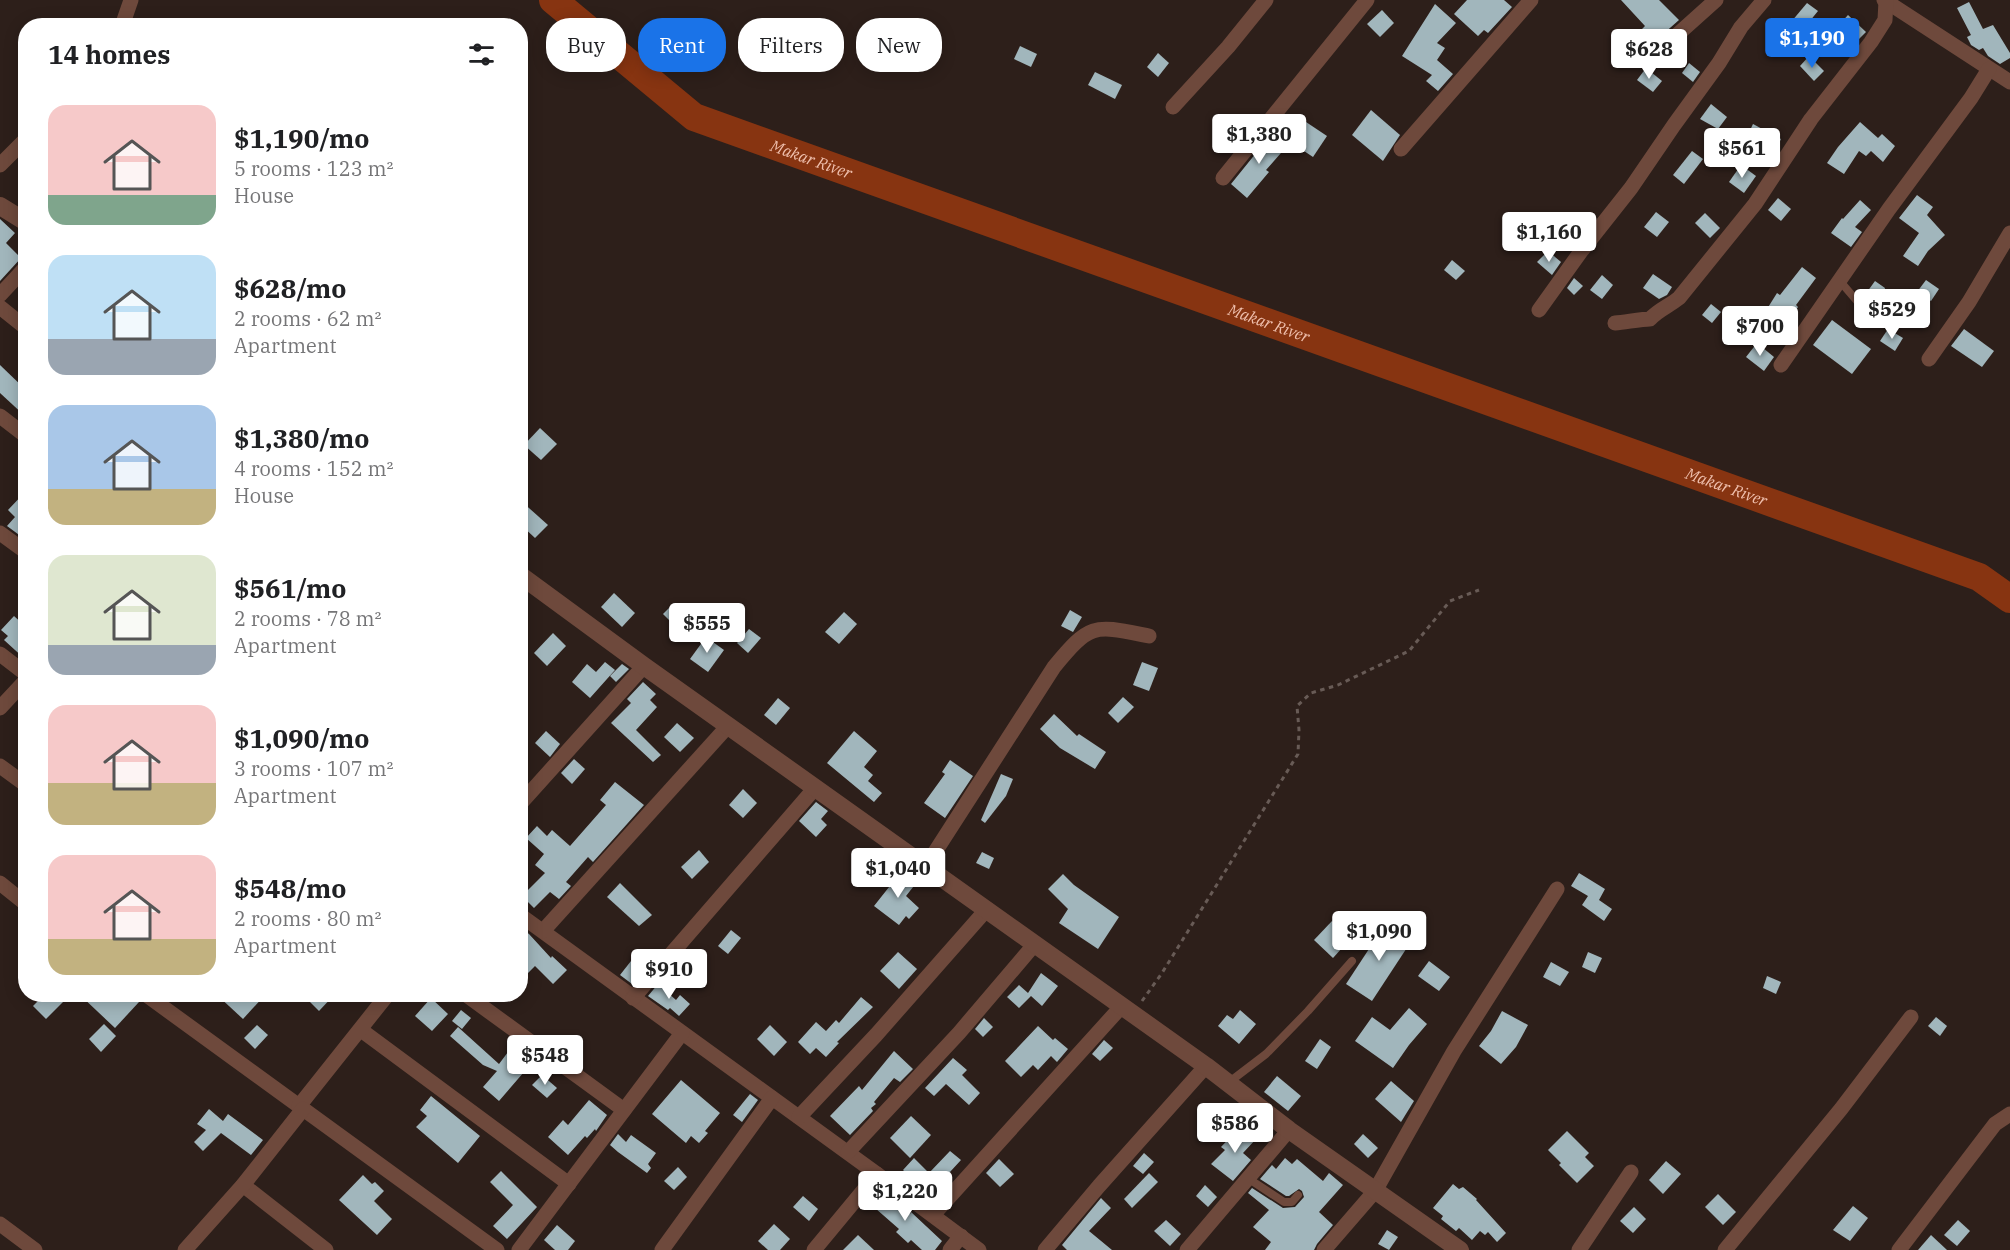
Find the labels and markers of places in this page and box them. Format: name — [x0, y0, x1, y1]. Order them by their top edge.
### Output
pin: $1,190 — [1763, 18, 1861, 69]
pin: $628 — [1613, 29, 1685, 80]
pin: $1,380 — [1210, 114, 1308, 165]
pin: $561 — [1706, 128, 1778, 179]
pin: $1,160 — [1500, 212, 1598, 263]
pin: $529 — [1856, 289, 1928, 340]
pin: $700 — [1724, 306, 1796, 357]
pin: $555 — [671, 603, 743, 654]
pin: $1,040 — [849, 848, 947, 899]
pin: $1,090 — [1330, 911, 1428, 962]
pin: $910 — [633, 949, 705, 1000]
pin: $548 — [509, 1035, 581, 1086]
pin: $586 — [1199, 1103, 1271, 1154]
pin: $1,220 — [856, 1171, 954, 1222]

